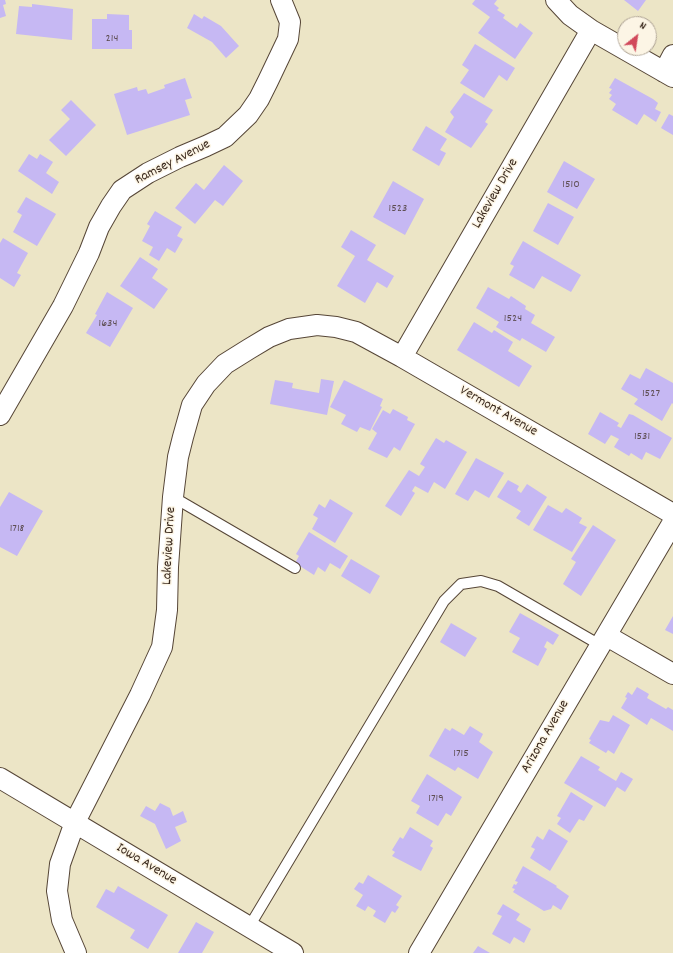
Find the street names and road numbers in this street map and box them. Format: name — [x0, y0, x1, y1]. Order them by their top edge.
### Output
street label: Ramsey Avenue — [133, 137, 213, 189]
street label: Lakeview Drive — [469, 156, 523, 232]
street label: Vermont Avenue — [456, 383, 540, 441]
street label: Lakeview Drive — [160, 507, 180, 585]
street label: Arizona Avenue — [518, 698, 574, 776]
street label: Iowa Avenue — [113, 840, 179, 890]

